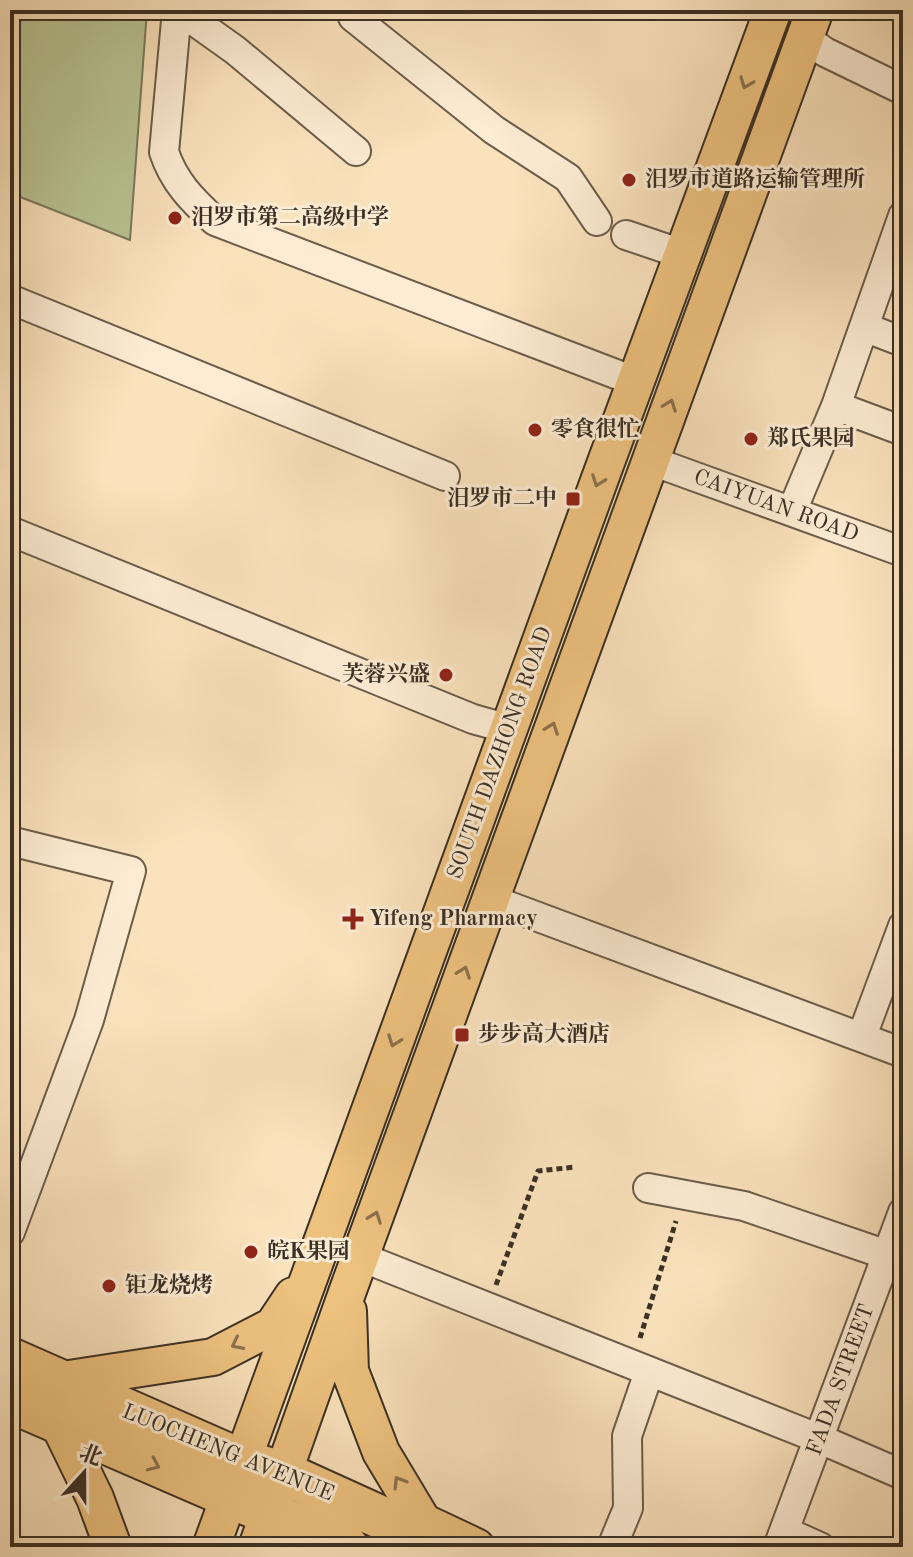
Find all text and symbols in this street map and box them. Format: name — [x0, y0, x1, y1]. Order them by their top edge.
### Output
one-way arrow — [739, 75, 756, 89]
place label: 汨罗市道路运输管理所 — [645, 166, 865, 191]
marker: 汨罗市道路运输管理所 — [620, 171, 638, 189]
place label: 汨罗市第二高级中学 — [191, 204, 389, 229]
marker: 汨罗市第二高级中学 — [166, 209, 184, 227]
one-way arrow — [660, 398, 677, 412]
place label: 零食很忙 — [551, 417, 639, 441]
marker: 零食很忙 — [526, 421, 544, 439]
place label: 郑氏果园 — [767, 426, 855, 450]
marker: 郑氏果园 — [742, 430, 760, 448]
street label: CAIYUAN ROAD — [691, 466, 861, 546]
one-way arrow — [592, 473, 608, 487]
place label: 汨罗市二中 — [447, 485, 557, 510]
marker: 汨罗市二中 — [564, 490, 582, 508]
street label: SOUTH DAZHONG ROAD — [444, 624, 556, 882]
place label: 芙蓉兴盛 — [342, 662, 430, 686]
marker: 芙蓉兴盛 — [437, 666, 455, 684]
one-way arrow — [542, 722, 559, 736]
place label: Yifeng Pharmacy — [369, 908, 538, 930]
marker: Yifeng Pharmacy — [344, 910, 362, 928]
one-way arrow — [454, 966, 471, 980]
place label: 步步高大酒店 — [478, 1021, 610, 1046]
marker: 步步高大酒店 — [453, 1026, 471, 1044]
one-way arrow — [387, 1033, 404, 1047]
one-way arrow — [365, 1211, 382, 1225]
place label: 皖K果园 — [267, 1239, 350, 1263]
marker: 皖K果园 — [242, 1243, 260, 1261]
place label: 钜龙烧烤 — [125, 1273, 213, 1297]
marker: 钜龙烧烤 — [100, 1277, 118, 1295]
street label: FADA STREET — [803, 1301, 879, 1459]
one-way arrow — [231, 1335, 245, 1350]
street label: LUOCHENG AVENUE — [119, 1400, 337, 1506]
north arrow — [44, 1433, 124, 1513]
text: 北 — [76, 1441, 105, 1470]
one-way arrow — [146, 1455, 161, 1471]
one-way arrow — [393, 1476, 409, 1491]

